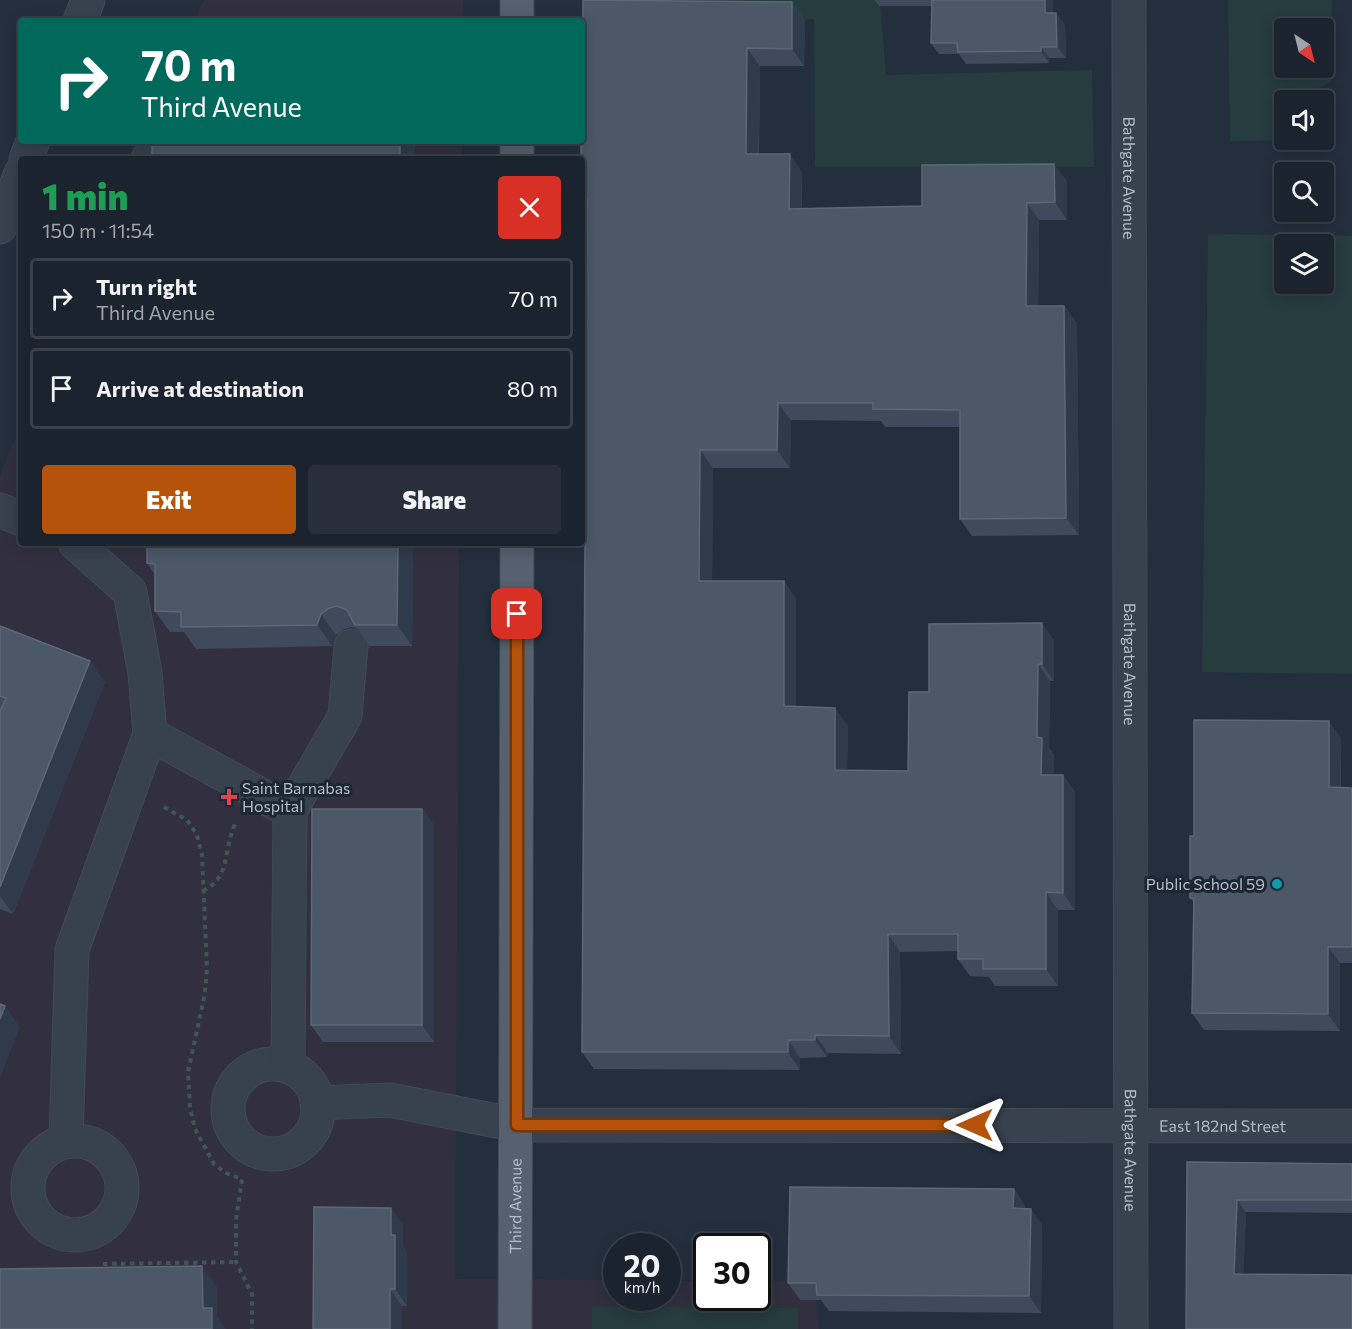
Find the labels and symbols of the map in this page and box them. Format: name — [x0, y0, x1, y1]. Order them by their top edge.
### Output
north arrow — [1274, 18, 1334, 78]
street label: Bathgate Avenue — [1120, 117, 1139, 239]
pin — [491, 588, 542, 639]
street label: Bathgate Avenue — [1121, 603, 1140, 725]
place label: Saint Barnabas Hospital — [242, 778, 350, 815]
marker: Saint Barnabas Hospital — [220, 788, 238, 806]
place label: Public School 59 — [1146, 874, 1265, 893]
marker: Public School 59 — [1270, 877, 1284, 891]
street label: Bathgate Avenue — [1122, 1089, 1141, 1211]
position arrow — [943, 1093, 1007, 1157]
street label: East 182nd Street — [1159, 1116, 1286, 1135]
street label: Third Avenue — [505, 1158, 524, 1254]
speed limit sign: 30 — [693, 1233, 771, 1311]

